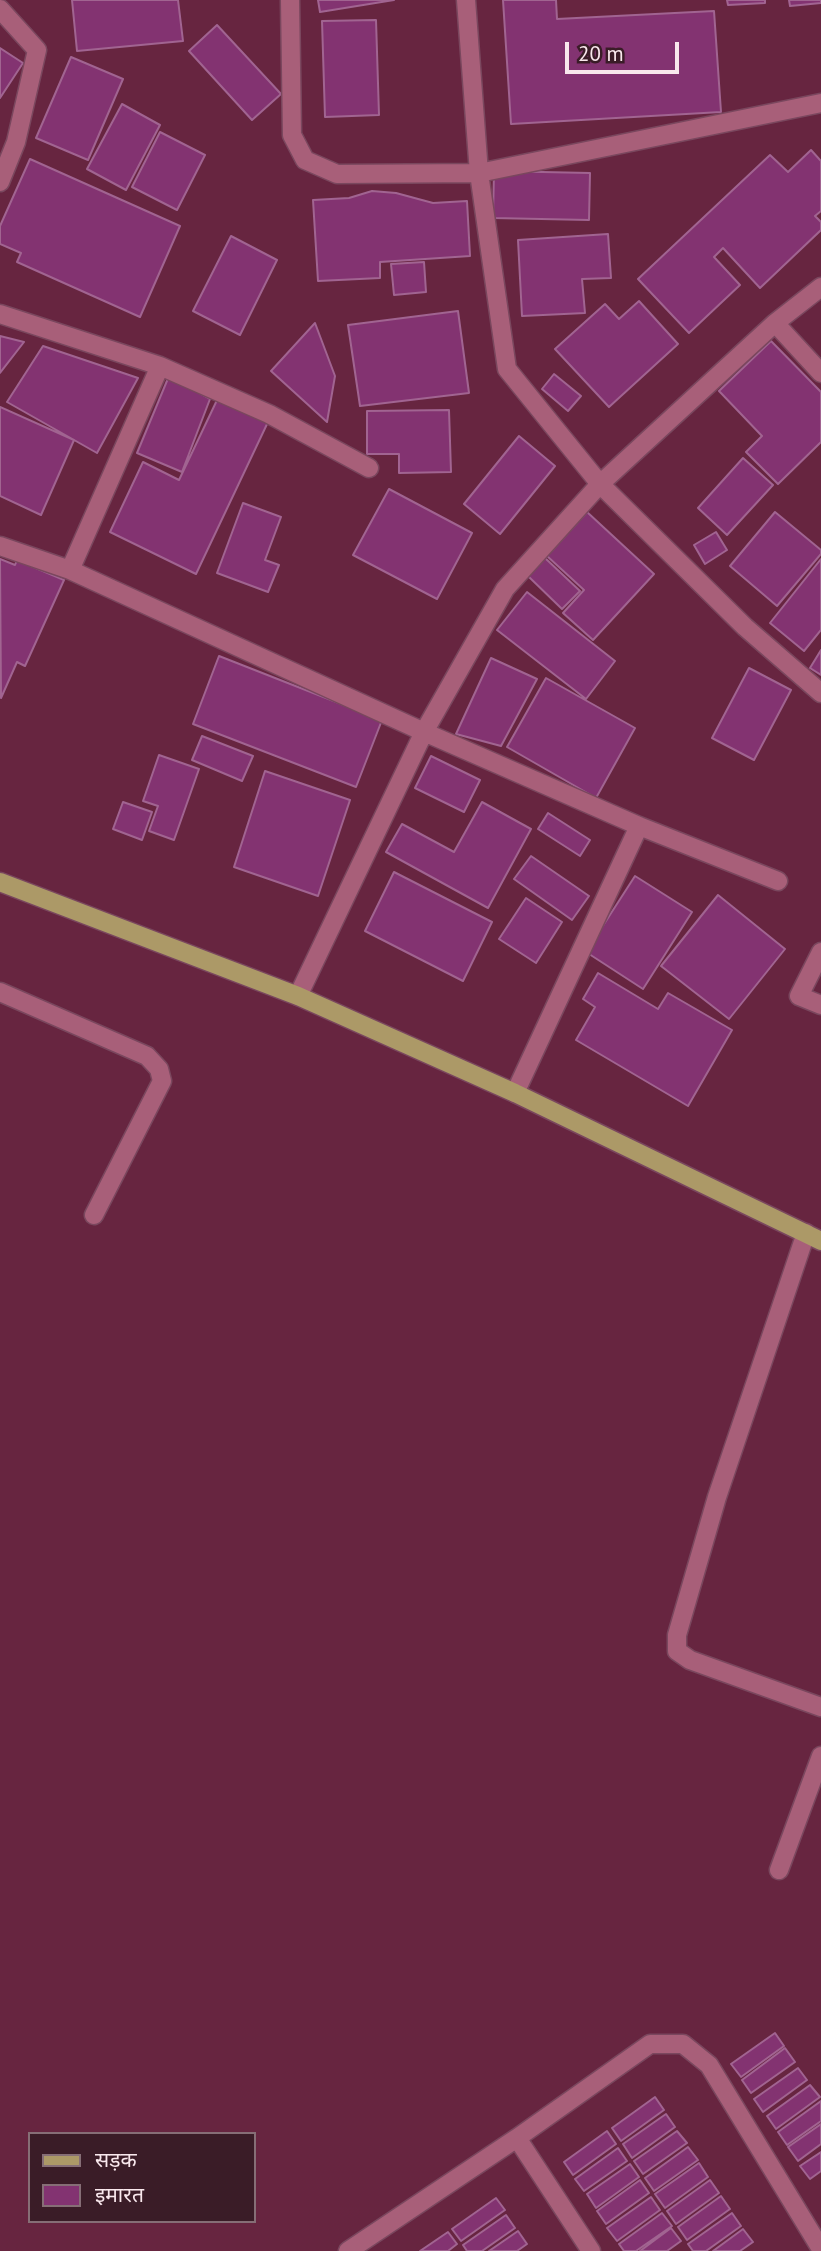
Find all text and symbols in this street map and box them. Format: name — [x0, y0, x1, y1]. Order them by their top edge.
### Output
scale bar — [569, 28, 683, 72]
text: 20 m — [578, 40, 624, 67]
legend — [28, 2132, 256, 2223]
text: सड़क — [95, 2146, 137, 2173]
text: इमारत — [95, 2181, 144, 2208]

